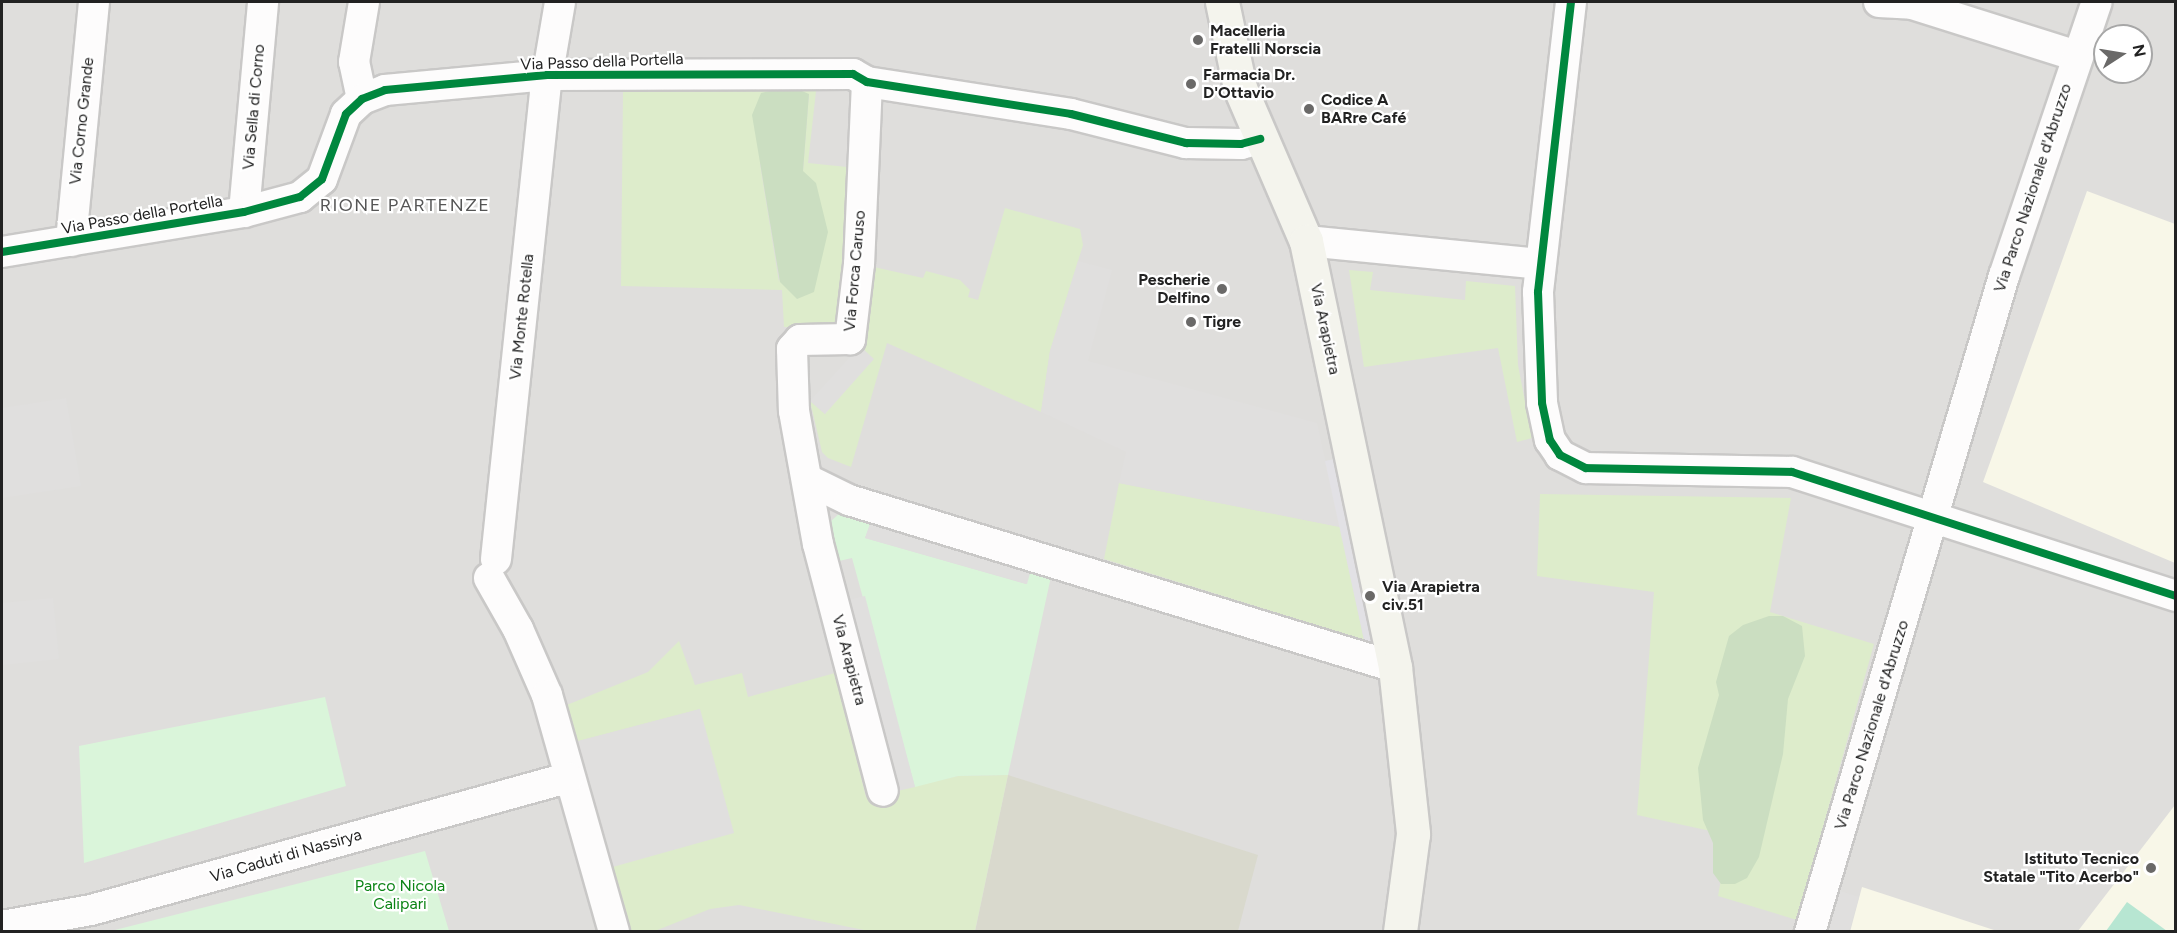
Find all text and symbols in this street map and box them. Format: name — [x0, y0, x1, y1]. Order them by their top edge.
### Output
place label: Macelleria Fratelli Norscia — [1210, 21, 1321, 59]
north arrow — [2093, 24, 2153, 84]
marker: Macelleria Fratelli Norscia — [1191, 33, 1205, 47]
street label: Via Sella di Corno — [239, 43, 269, 171]
text: N — [2129, 43, 2150, 59]
street label: Via Passo della Portella — [520, 50, 684, 74]
street label: Via Corno Grande — [66, 56, 98, 186]
place label: Farmacia Dr. D'Ottavio — [1203, 65, 1295, 103]
marker: Farmacia Dr. D'Ottavio — [1184, 77, 1198, 91]
street label: Via Parco Nazionale d'Abruzzo — [1990, 81, 2076, 295]
place label: Codice A BARre Café — [1321, 90, 1406, 128]
marker: Codice A BARre Café — [1302, 102, 1316, 116]
street label: Via Passo della Portella — [60, 191, 224, 239]
district label: RIONE PARTENZE — [320, 194, 490, 216]
street label: Via Forca Caruso — [840, 210, 870, 332]
street label: Via Monte Rotella — [506, 253, 538, 381]
place label: Pescherie Delfino — [1138, 270, 1210, 308]
marker: Pescherie Delfino — [1215, 282, 1229, 296]
street label: Via Arapietra — [1306, 282, 1344, 376]
place label: Tigre — [1203, 312, 1241, 332]
marker: Tigre — [1184, 315, 1198, 329]
place label: Via Arapietra civ.51 — [1382, 577, 1480, 615]
marker: Via Arapietra civ.51 — [1363, 589, 1377, 603]
street label: Via Arapietra — [828, 613, 870, 707]
street label: Via Parco Nazionale d'Abruzzo — [1831, 618, 1913, 832]
street label: Via Caduti di Nassirya — [208, 825, 364, 887]
place label: Istituto Tecnico Statale "Tito Acerbo" — [1983, 849, 2139, 887]
marker: Istituto Tecnico Statale "Tito Acerbo" — [2144, 861, 2158, 875]
park label: Parco Nicola Calipari — [355, 876, 445, 914]

